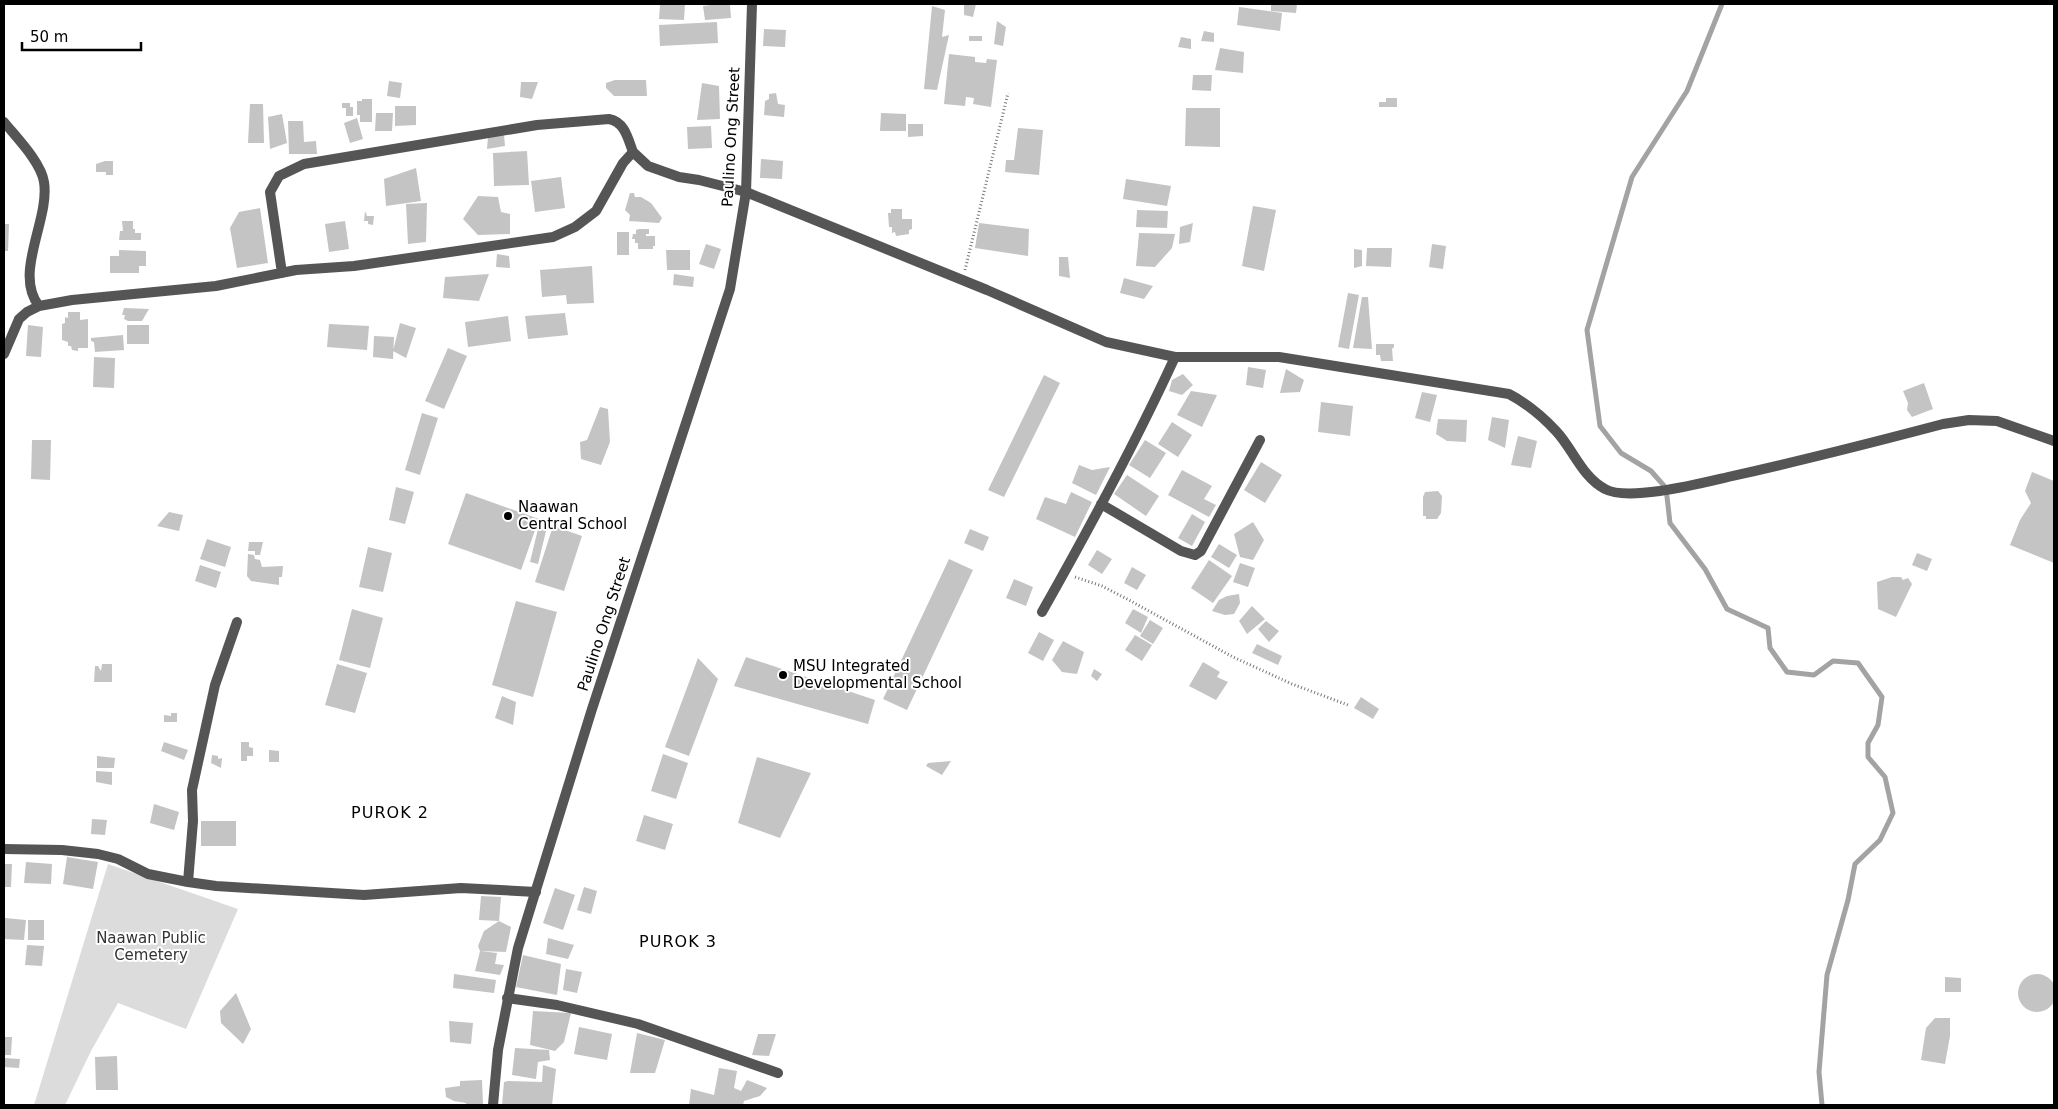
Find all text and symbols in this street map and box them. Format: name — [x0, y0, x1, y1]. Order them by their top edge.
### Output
scale bar — [22, 20, 141, 52]
text: 50 m — [30, 28, 68, 46]
street label: Paulino Ong Street — [718, 66, 744, 207]
place label: Naawan Central School — [518, 498, 627, 533]
marker: Naawan Central School — [502, 510, 514, 522]
street label: Paulino Ong Street — [574, 555, 634, 693]
place label: MSU Integrated Developmental School — [793, 657, 962, 692]
marker: MSU Integrated Developmental School — [777, 669, 789, 681]
district label: PUROK 2 — [351, 803, 429, 822]
park label: Naawan Public Cemetery — [96, 929, 206, 964]
district label: PUROK 3 — [639, 932, 717, 951]

